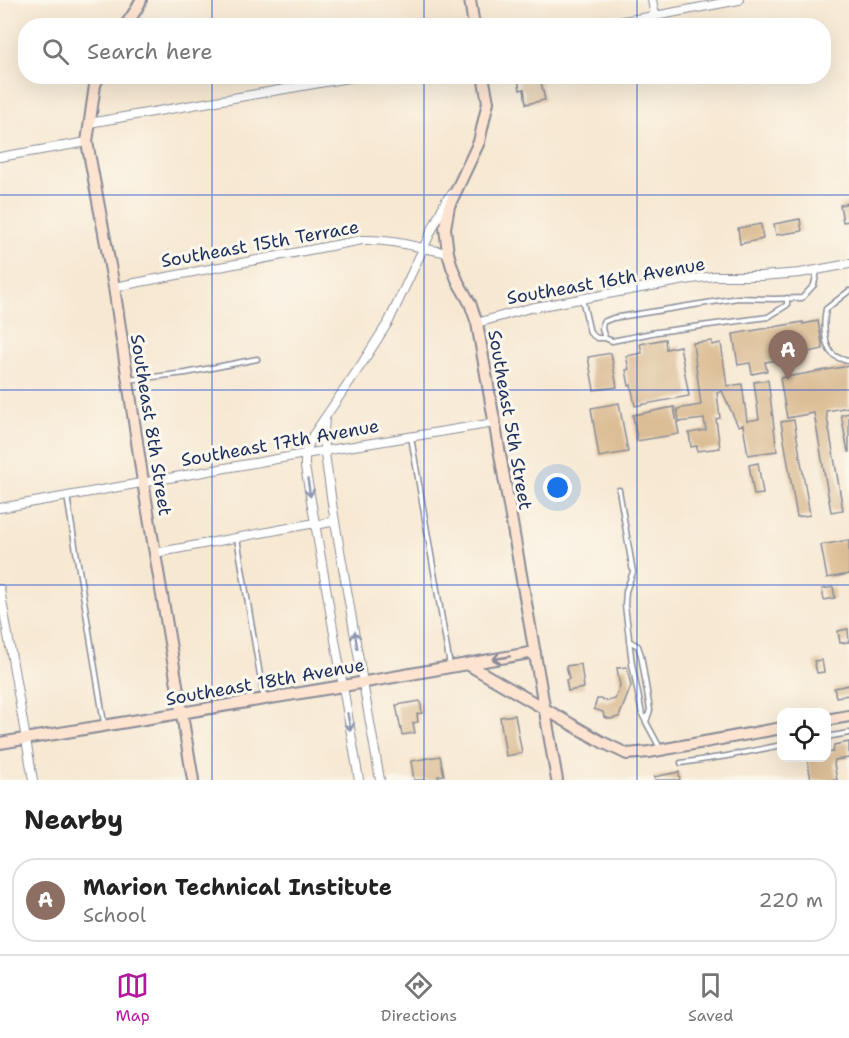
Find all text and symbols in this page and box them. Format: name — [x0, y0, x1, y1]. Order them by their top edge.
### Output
search box — [18, 18, 831, 84]
icon: search — [39, 35, 72, 68]
text: Search here — [87, 37, 213, 66]
street label: Southeast 15th Terrace — [159, 215, 361, 273]
street label: Southeast 16th Avenue — [505, 252, 707, 310]
street label: Southeast 5th Street — [482, 328, 538, 512]
pin: A — [768, 330, 808, 380]
street label: Southeast 8th Street — [125, 333, 177, 518]
street label: Southeast 17th Avenue — [179, 414, 381, 472]
your location — [543, 473, 572, 502]
one-way arrow — [303, 478, 314, 498]
one-way arrow — [350, 630, 361, 650]
street label: Southeast 18th Avenue — [164, 653, 366, 711]
one-way arrow — [491, 653, 511, 664]
map controls — [777, 708, 831, 762]
button: locate — [777, 708, 831, 762]
one-way arrow — [344, 712, 355, 731]
text: Nearby — [24, 802, 123, 837]
text: Marion Technical Institute — [83, 873, 392, 902]
text: A — [38, 887, 53, 913]
text: 220 m — [759, 887, 823, 913]
text: School — [83, 902, 146, 928]
tab: Map — [116, 969, 150, 1026]
tab: Directions — [381, 969, 457, 1026]
tab: Saved — [688, 969, 734, 1026]

